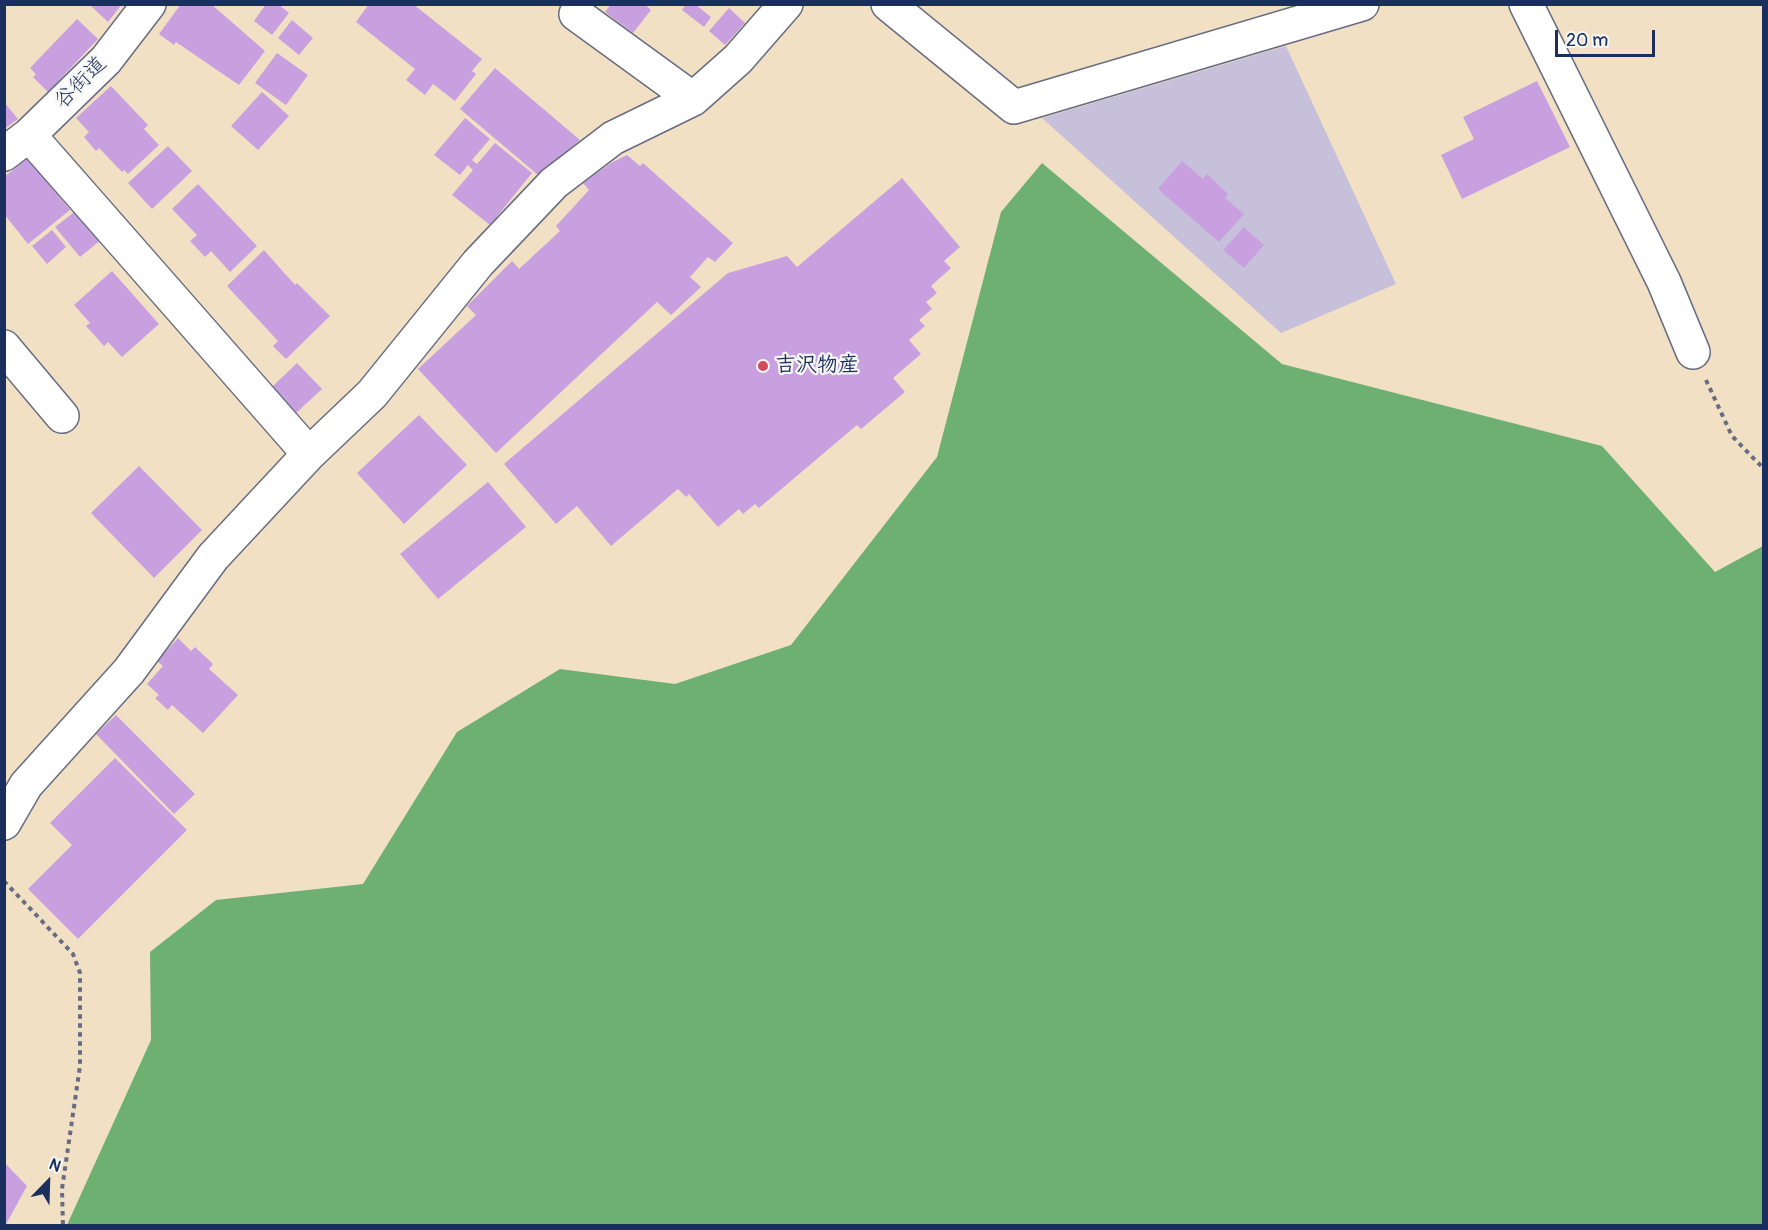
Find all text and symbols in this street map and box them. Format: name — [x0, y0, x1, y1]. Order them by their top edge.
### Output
scale bar — [1558, 18, 1658, 56]
text: 20 m — [1566, 29, 1608, 52]
street label: 谷街道 — [50, 52, 112, 114]
place label: 吉沢物産 — [775, 353, 859, 379]
marker: 吉沢物産 — [756, 359, 770, 373]
north arrow — [18, 1152, 78, 1212]
text: N — [46, 1154, 64, 1177]

